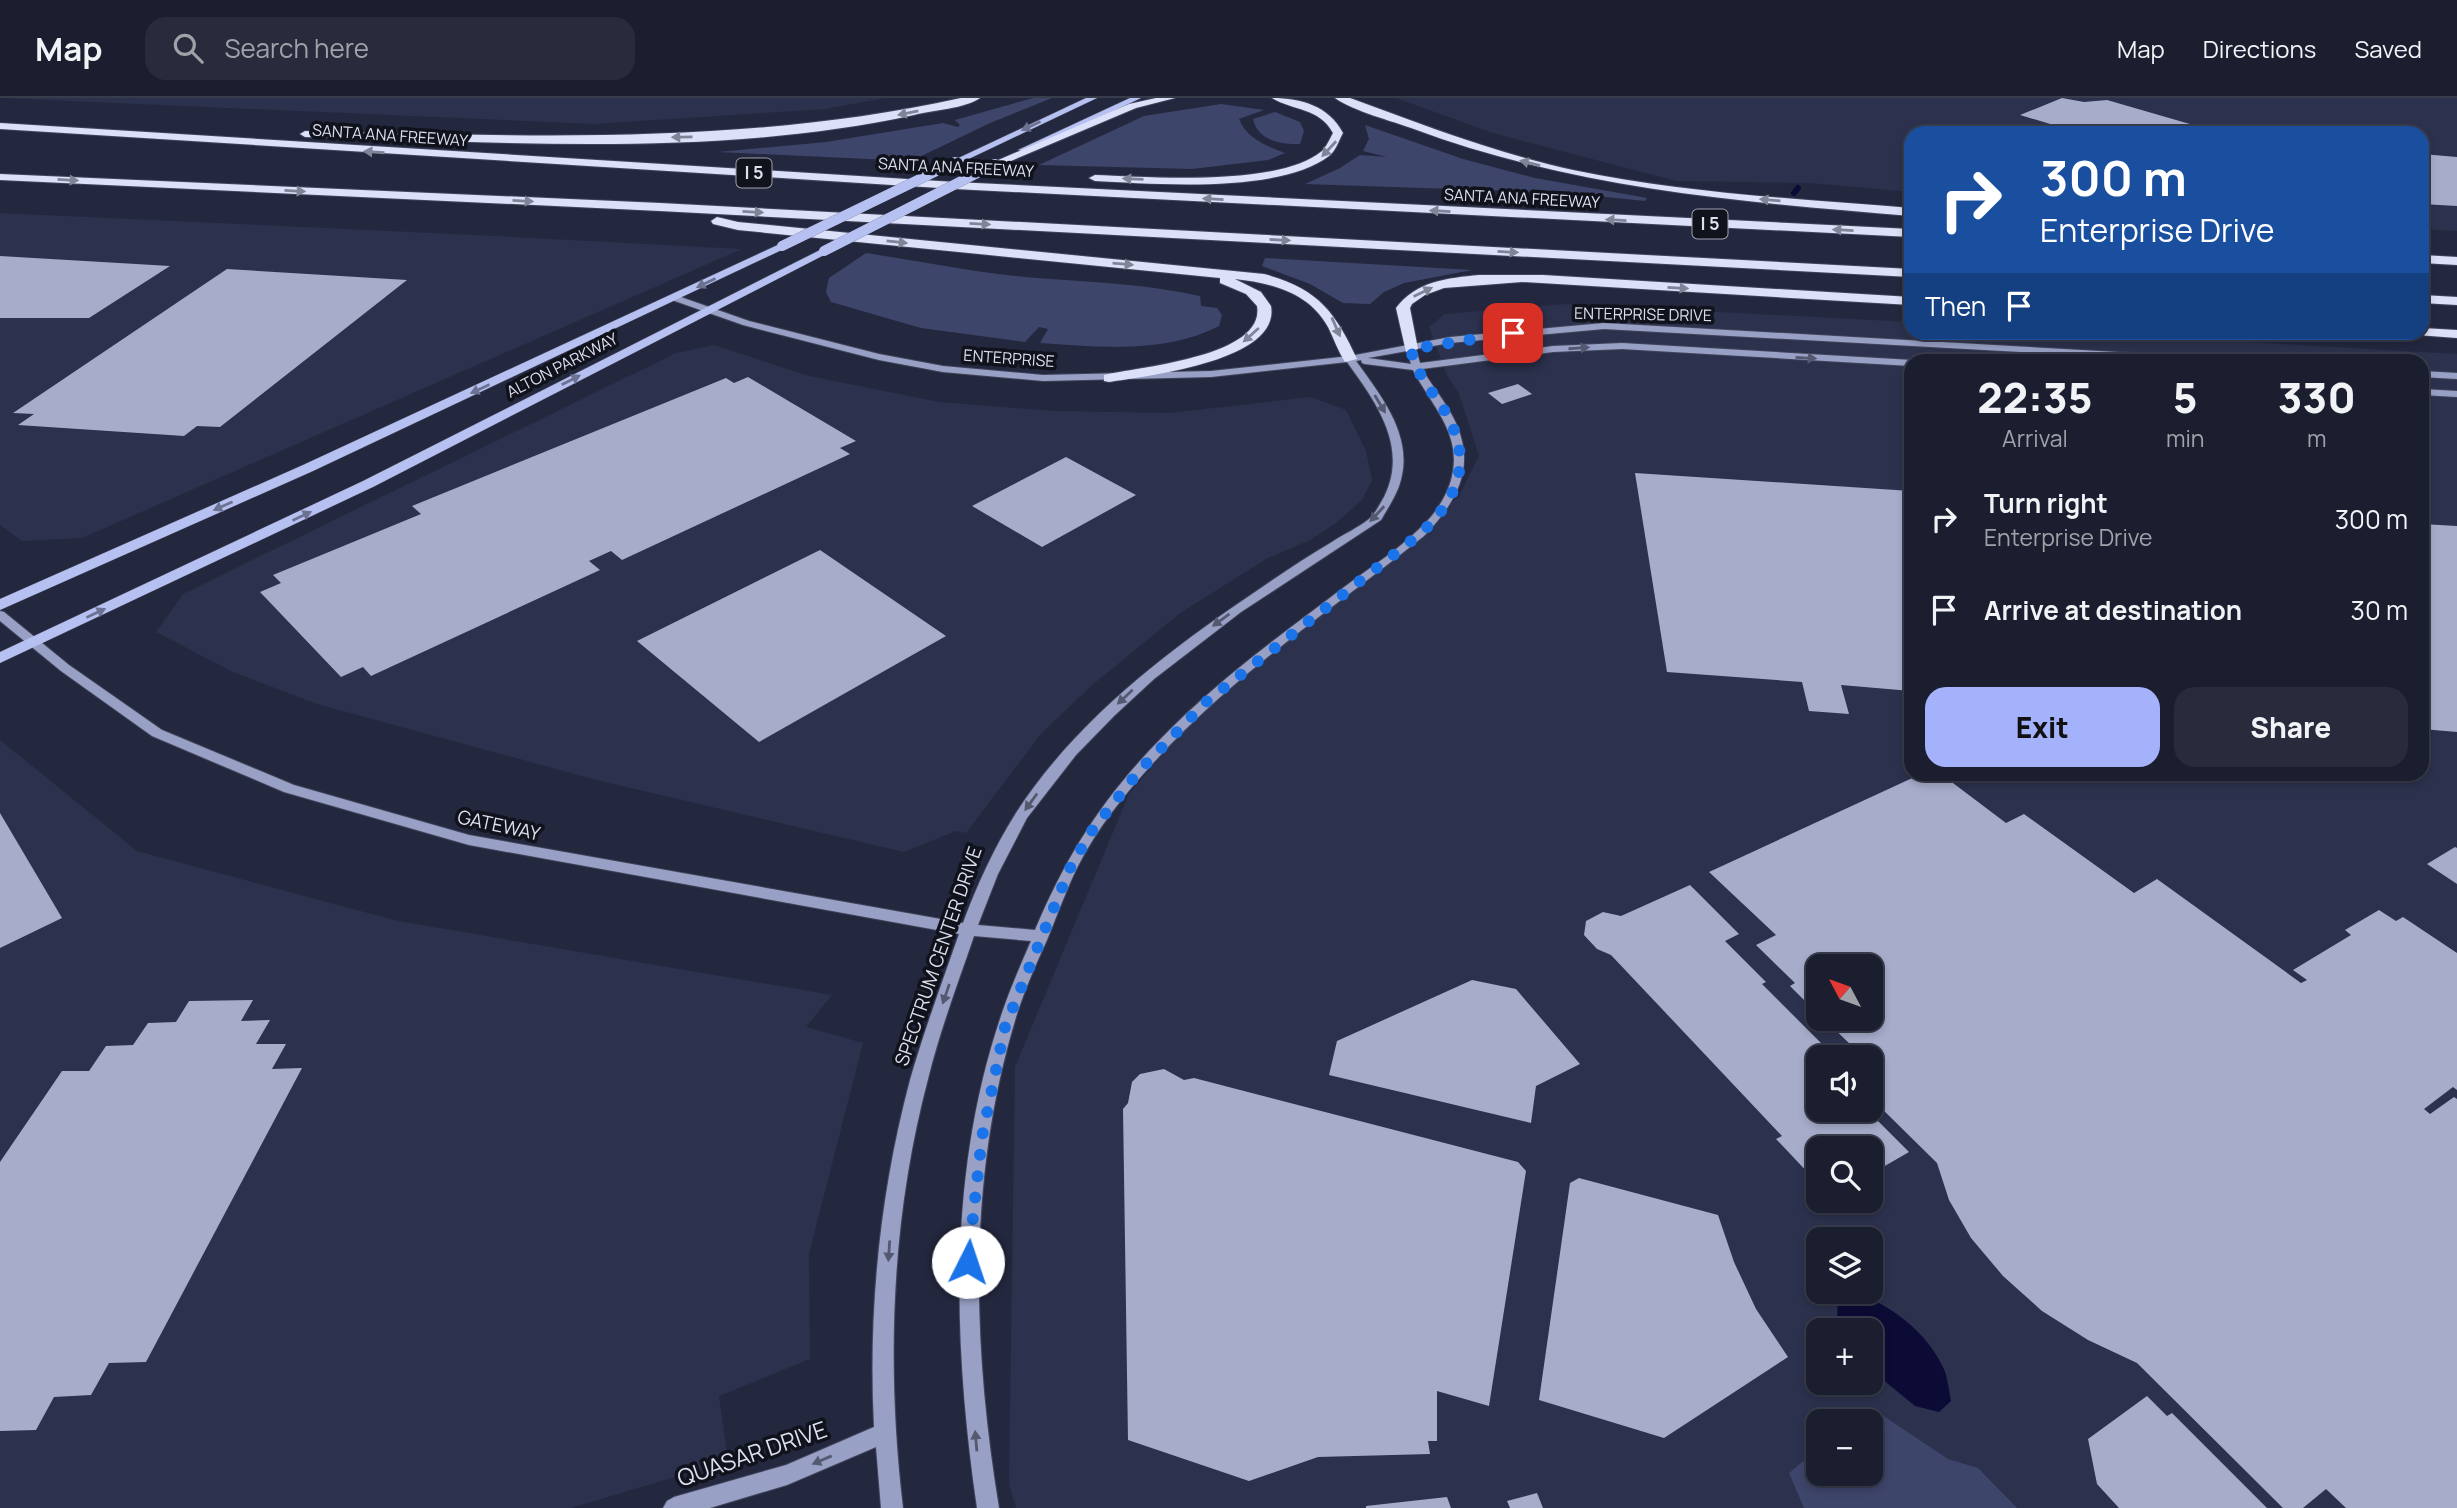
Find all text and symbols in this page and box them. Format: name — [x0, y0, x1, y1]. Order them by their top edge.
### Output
search box — [145, 17, 635, 80]
text: Map — [35, 26, 103, 71]
icon: search — [169, 29, 207, 67]
text: Search here — [225, 30, 369, 66]
text: Map — [2117, 32, 2165, 65]
text: Directions — [2203, 32, 2316, 65]
text: Saved — [2354, 32, 2422, 65]
one-way arrow — [897, 108, 919, 119]
street label: SANTA ANA FREEWAY — [311, 119, 469, 151]
one-way arrow — [1021, 120, 1041, 131]
one-way arrow — [671, 131, 693, 142]
one-way arrow — [1321, 140, 1337, 158]
text: 300 m — [2040, 144, 2187, 211]
one-way arrow — [363, 146, 385, 157]
street label: SANTA ANA FREEWAY — [877, 152, 1035, 182]
icon: right — [1925, 154, 2016, 245]
one-way arrow — [1518, 157, 1540, 168]
road number: I 5 — [736, 158, 772, 188]
one-way arrow — [1122, 174, 1144, 185]
one-way arrow — [57, 175, 79, 186]
street label: SANTA ANA FREEWAY — [1443, 183, 1601, 213]
one-way arrow — [285, 185, 307, 196]
one-way arrow — [1202, 193, 1224, 204]
one-way arrow — [1759, 194, 1781, 205]
one-way arrow — [512, 196, 534, 207]
one-way arrow — [1429, 206, 1451, 217]
one-way arrow — [742, 207, 764, 218]
text: Enterprise Drive — [2040, 208, 2274, 252]
road number: I 5 — [1692, 210, 1728, 238]
one-way arrow — [1604, 214, 1626, 225]
one-way arrow — [969, 219, 991, 230]
one-way arrow — [1832, 224, 1854, 235]
one-way arrow — [1270, 234, 1292, 245]
one-way arrow — [886, 237, 908, 248]
one-way arrow — [1497, 246, 1519, 257]
one-way arrow — [1112, 259, 1134, 270]
one-way arrow — [696, 277, 716, 289]
one-way arrow — [1667, 282, 1689, 293]
one-way arrow — [1413, 286, 1433, 297]
icon: arrive — [2000, 287, 2038, 325]
text: Then — [1925, 288, 1986, 324]
street label: ENTERPRISE DRIVE — [1574, 302, 1712, 326]
pin — [1483, 303, 1543, 363]
icon: arrive — [1494, 314, 1532, 352]
one-way arrow — [1330, 317, 1342, 337]
street label: ALTON PARKWAY — [502, 327, 622, 403]
one-way arrow — [1242, 327, 1260, 343]
one-way arrow — [1569, 342, 1591, 353]
street label: ENTERPRISE — [963, 344, 1055, 372]
one-way arrow — [1796, 352, 1818, 363]
text: 22:35 — [1977, 368, 2093, 426]
text: 5 — [2173, 368, 2198, 426]
text: 330 — [2278, 368, 2356, 426]
one-way arrow — [561, 375, 581, 386]
one-way arrow — [469, 384, 490, 395]
one-way arrow — [1374, 394, 1386, 413]
text: Arrival — [2002, 422, 2068, 454]
text: min — [2166, 422, 2204, 454]
text: m — [2307, 422, 2326, 454]
text: Turn right — [1984, 485, 2108, 521]
one-way arrow — [213, 500, 233, 512]
icon: right — [1925, 500, 1963, 538]
text: 300 m — [2335, 501, 2408, 537]
one-way arrow — [1369, 505, 1385, 523]
one-way arrow — [292, 510, 312, 522]
text: Enterprise Drive — [1984, 521, 2152, 553]
icon: arrive — [1925, 591, 1963, 629]
text: Arrive at destination — [1984, 592, 2242, 628]
text: 30 m — [2351, 592, 2408, 628]
one-way arrow — [86, 607, 106, 619]
one-way arrow — [1211, 613, 1230, 627]
button: Exit — [1925, 687, 2160, 767]
button: Share — [2174, 687, 2408, 767]
one-way arrow — [1117, 688, 1134, 704]
one-way arrow — [1024, 793, 1038, 811]
street label: GATEWAY — [455, 804, 543, 847]
street label: SPECTRUM CENTER DRIVE — [888, 843, 988, 1069]
north arrow — [1806, 954, 1883, 1031]
map controls — [1806, 954, 1883, 1486]
one-way arrow — [940, 984, 951, 1005]
button: sound — [1806, 1045, 1883, 1122]
button: search — [1806, 1136, 1883, 1213]
position arrow — [931, 1225, 1005, 1299]
button: layers — [1806, 1227, 1883, 1304]
one-way arrow — [883, 1240, 894, 1262]
button: + — [1806, 1318, 1883, 1395]
button: − — [1806, 1409, 1883, 1486]
street label: QUASAR DRIVE — [673, 1412, 831, 1494]
one-way arrow — [970, 1430, 981, 1452]
one-way arrow — [812, 1454, 832, 1466]

